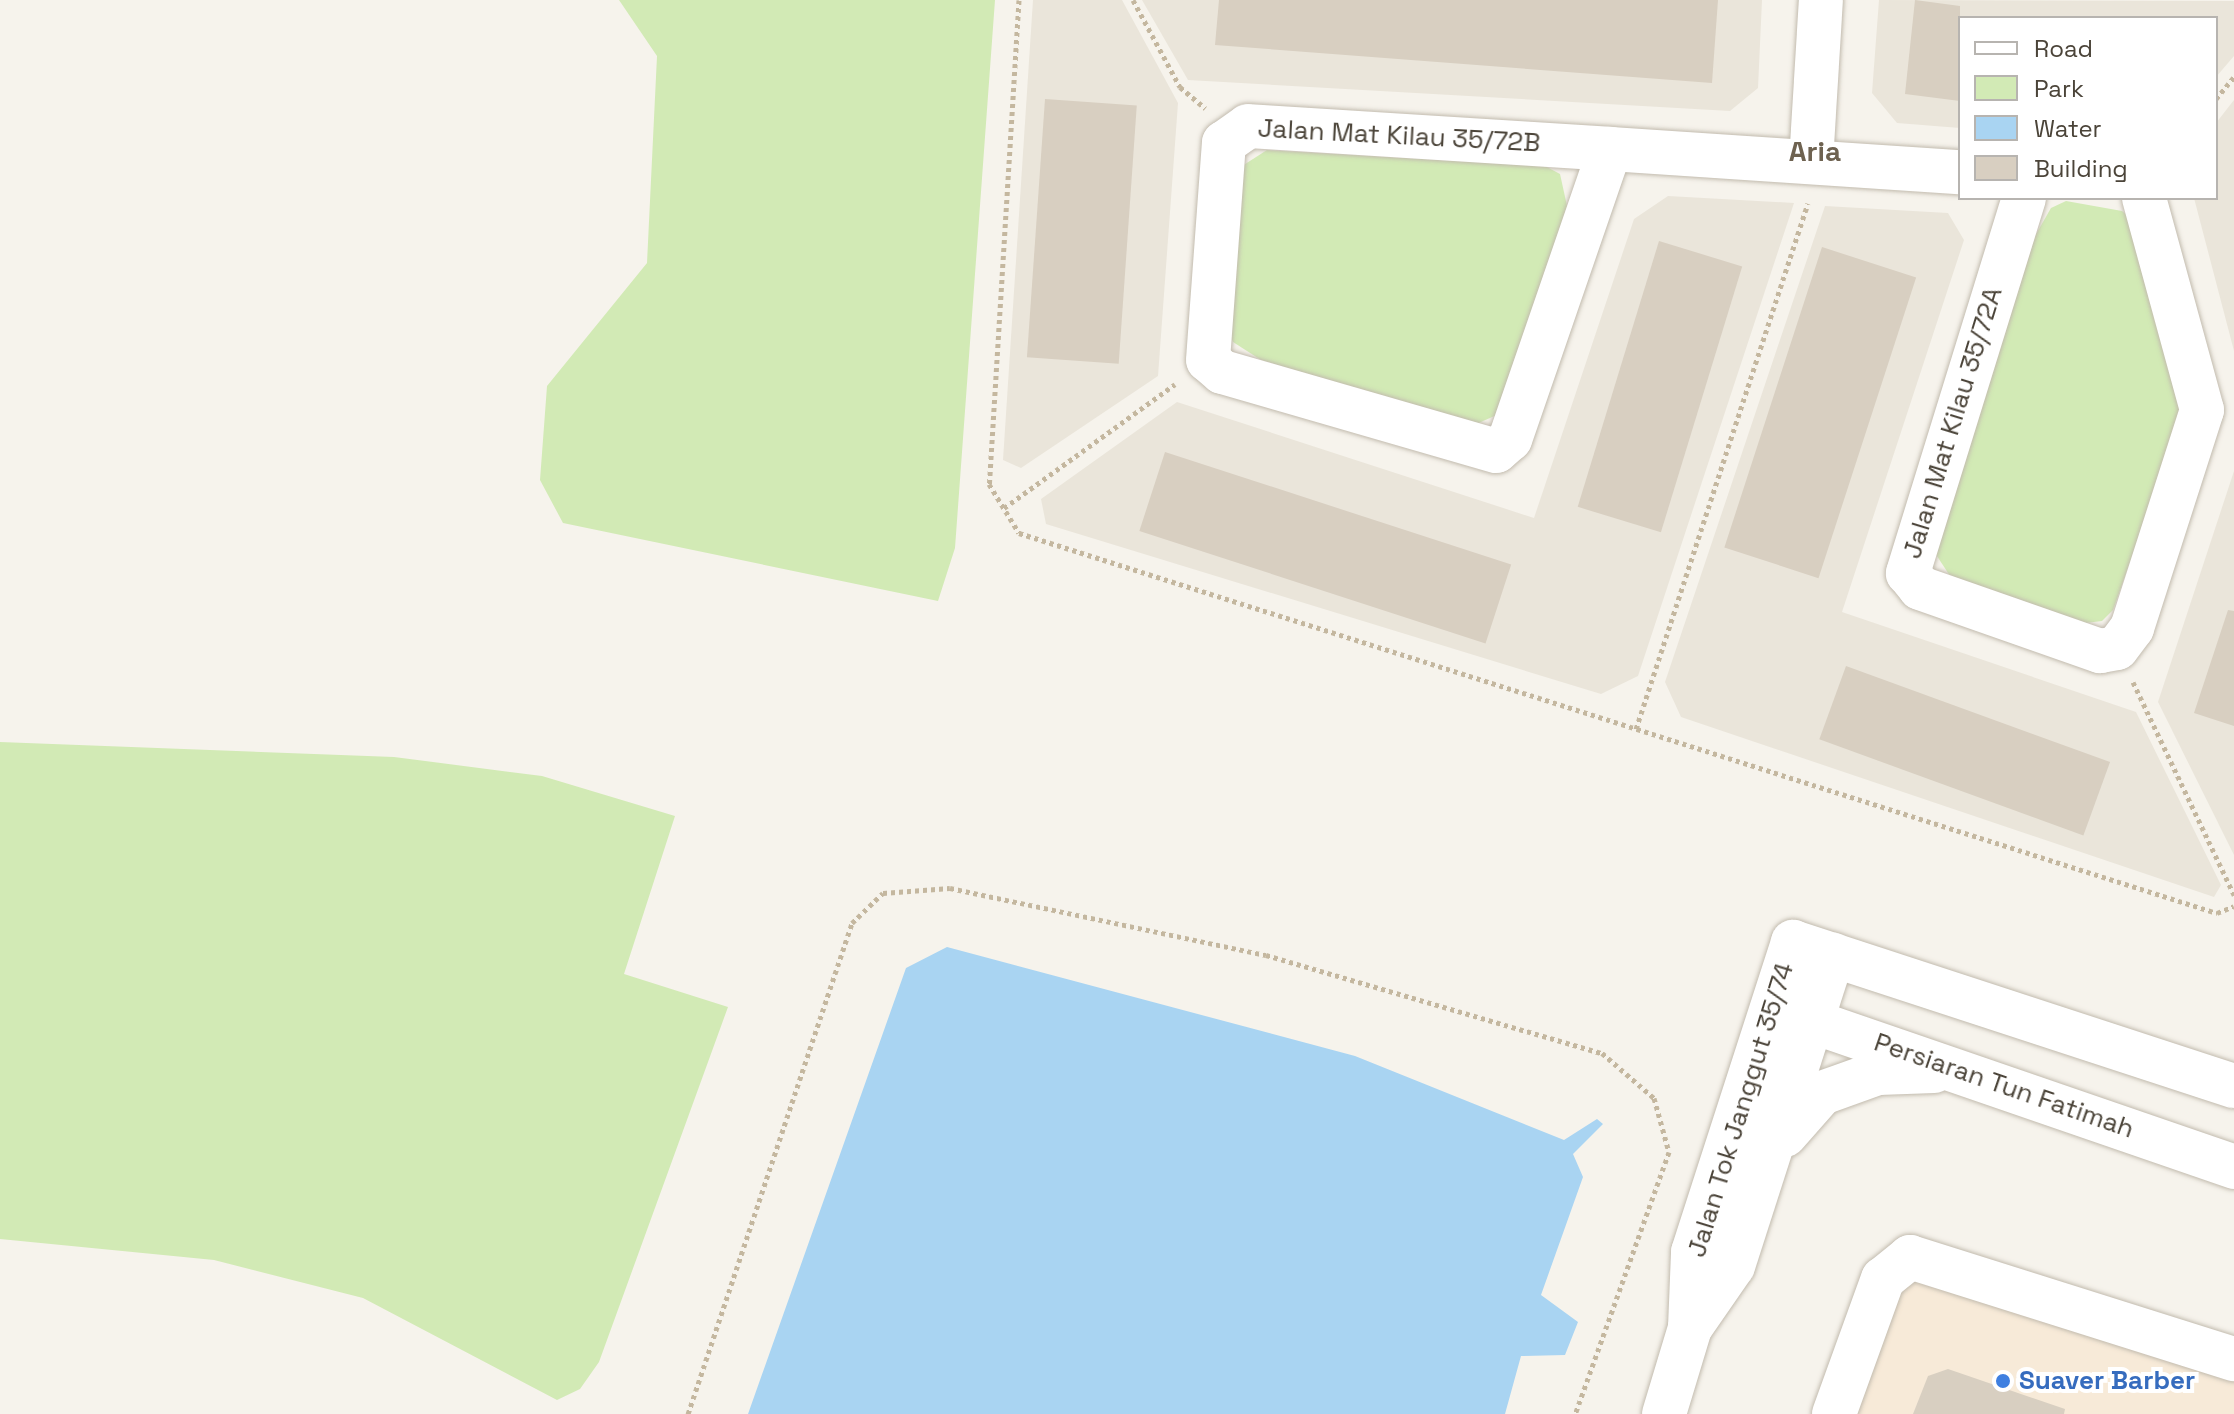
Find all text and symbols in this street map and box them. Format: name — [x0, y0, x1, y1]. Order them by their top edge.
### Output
legend — [1958, 16, 2218, 200]
text: Road — [2034, 33, 2093, 64]
text: Park — [2034, 73, 2084, 104]
street label: Jalan Mat Kilau 35/72B — [1257, 113, 1541, 159]
text: Water — [2034, 113, 2102, 144]
district label: Aria — [1789, 134, 1841, 168]
text: Building — [2034, 153, 2128, 184]
street label: Jalan Mat Kilau 35/72A — [1897, 284, 2009, 562]
street label: Jalan Tok Janggut 35/74 — [1681, 959, 1801, 1261]
street label: Persiaran Tun Fatimah — [1870, 1027, 2138, 1145]
place label: Suaver Barber — [2019, 1365, 2195, 1397]
marker: Suaver Barber — [1994, 1372, 2012, 1390]

